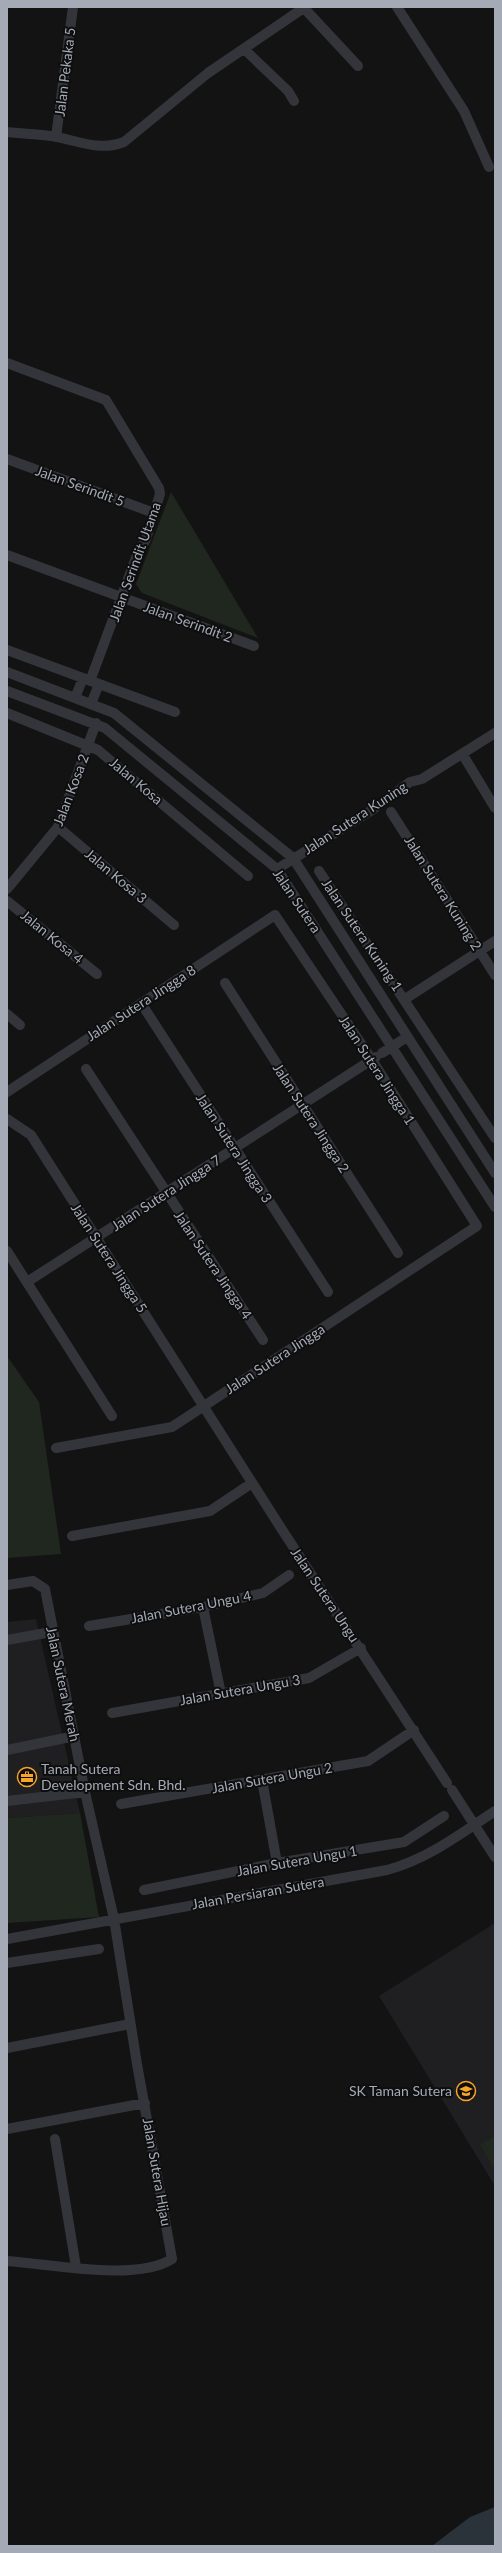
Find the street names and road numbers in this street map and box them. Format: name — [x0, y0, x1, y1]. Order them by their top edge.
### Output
street label: Jalan Pekaka 5 — [51, 26, 78, 117]
street label: Jalan Serindit 5 — [33, 462, 127, 509]
street label: Jalan Serindit Utama — [105, 500, 164, 624]
street label: Jalan Serindit 2 — [141, 598, 235, 645]
street label: Jalan Kosa 2 — [49, 751, 92, 828]
street label: Jalan Kosa — [106, 754, 166, 808]
street label: Jalan Sutera Kuning — [300, 778, 410, 857]
street label: Jalan Sutera Kuning 2 — [401, 832, 486, 953]
street label: Jalan Kosa 3 — [82, 845, 151, 906]
street label: Jalan Sutera — [270, 865, 325, 936]
street label: Jalan Sutera Kuning 1 — [318, 875, 406, 994]
street label: Jalan Kosa 4 — [18, 906, 87, 967]
street label: Jalan Sutera Jingga 8 — [83, 961, 199, 1044]
street label: Jalan Sutera Jingga 1 — [336, 1012, 419, 1128]
street label: Jalan Sutera Jingga 2 — [270, 1060, 353, 1176]
street label: Jalan Sutera Jingga 3 — [193, 1090, 276, 1206]
street label: Jalan Sutera Jingga 7 — [108, 1151, 224, 1234]
street label: Jalan Sutera Jingga 5 — [68, 1200, 151, 1316]
street label: Jalan Sutera Jingga 4 — [171, 1207, 256, 1322]
street label: Jalan Sutera Jingga — [222, 1320, 328, 1397]
street label: Jalan Sutera Ungu — [287, 1544, 363, 1645]
street label: Jalan Sutera Ungu 4 — [129, 1587, 252, 1627]
street label: Jalan Sutera Merah — [43, 1625, 84, 1743]
street label: Jalan Sutera Ungu 3 — [178, 1671, 302, 1708]
street label: Jalan Sutera Ungu 2 — [210, 1759, 334, 1796]
street label: Jalan Sutera Ungu 1 — [235, 1842, 359, 1879]
street label: Jalan Persiaran Sutera — [190, 1872, 325, 1913]
street label: Jalan Sutera Hijau — [140, 2117, 175, 2227]

